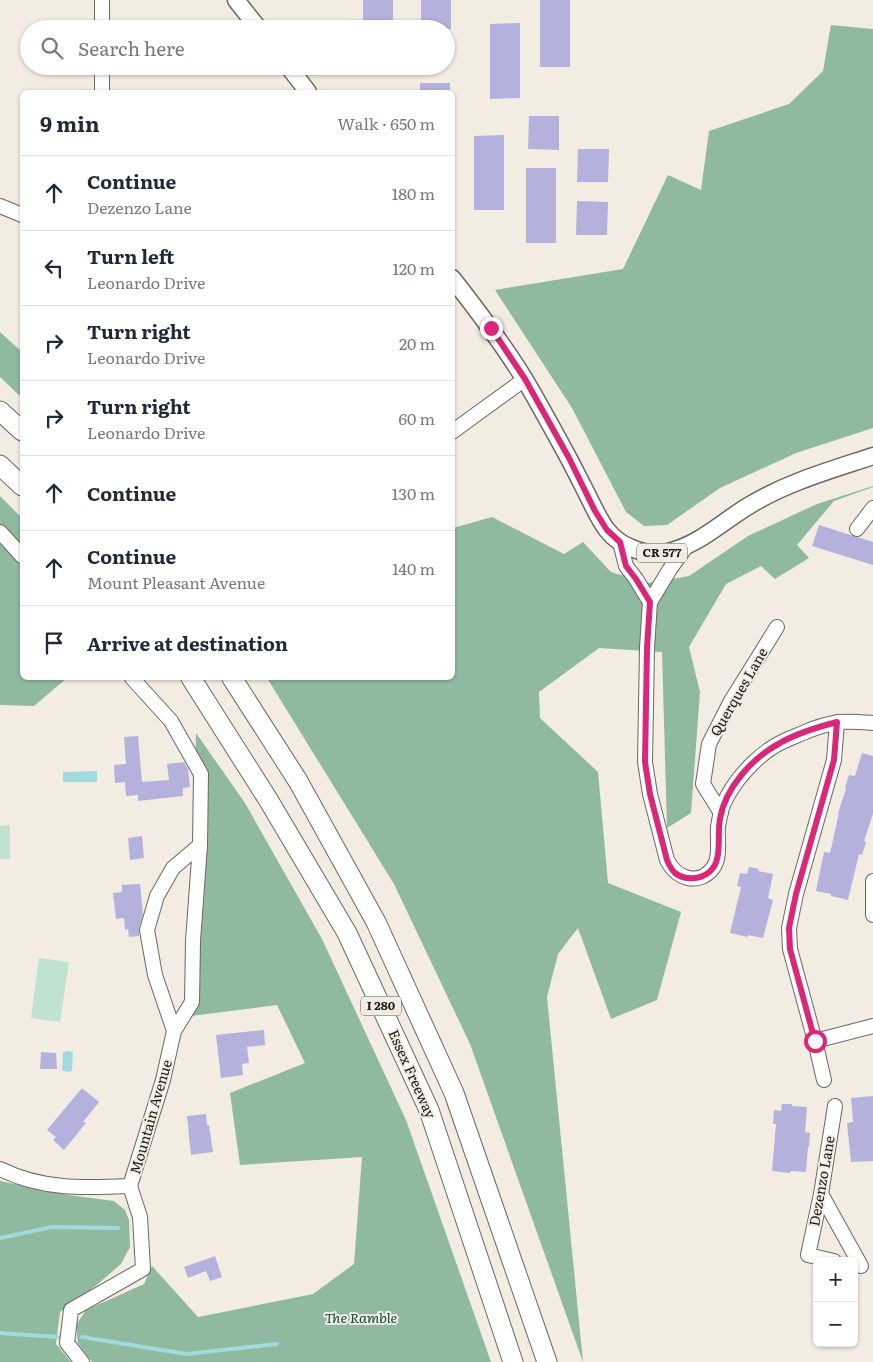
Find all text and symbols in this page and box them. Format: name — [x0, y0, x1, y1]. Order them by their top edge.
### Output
search box — [20, 20, 455, 75]
icon: search — [38, 34, 66, 62]
text: Search here — [78, 34, 185, 62]
text: 9 min — [40, 107, 100, 138]
text: Walk · 650 m — [338, 111, 435, 135]
text: Continue — [87, 167, 176, 195]
icon: ahead — [40, 179, 68, 207]
text: 180 m — [392, 181, 435, 205]
text: Dezenzo Lane — [87, 195, 192, 219]
text: Turn left — [87, 242, 174, 270]
icon: left — [40, 254, 68, 282]
text: 120 m — [392, 256, 435, 280]
text: Leonardo Drive — [87, 270, 205, 294]
text: Turn right — [87, 317, 191, 345]
route end — [480, 317, 503, 340]
icon: right — [40, 329, 68, 357]
text: 20 m — [399, 331, 435, 355]
text: Leonardo Drive — [87, 345, 205, 369]
text: Turn right — [87, 392, 191, 420]
icon: right — [40, 404, 68, 432]
text: 60 m — [398, 406, 435, 430]
text: Leonardo Drive — [87, 420, 205, 444]
icon: ahead — [40, 479, 68, 507]
text: Continue — [87, 479, 176, 507]
text: 130 m — [392, 481, 435, 505]
text: Continue — [87, 542, 176, 570]
road number: CR 577 — [637, 544, 687, 562]
icon: ahead — [40, 554, 68, 582]
text: 140 m — [392, 556, 435, 580]
text: Mount Pleasant Avenue — [87, 570, 265, 594]
icon: arrive — [40, 629, 68, 657]
text: Arrive at destination — [87, 629, 288, 657]
street label: Querques Lane — [705, 644, 772, 739]
road number: I 280 — [361, 996, 401, 1016]
street label: Essex Freeway — [384, 1026, 442, 1122]
route start — [804, 1030, 827, 1053]
street label: Mountain Avenue — [124, 1057, 176, 1176]
street label: Dezenzo Lane — [803, 1134, 839, 1228]
map controls — [813, 1257, 858, 1347]
button: + — [813, 1257, 858, 1302]
button: − — [813, 1302, 858, 1347]
park label: The Ramble — [325, 1307, 397, 1327]

